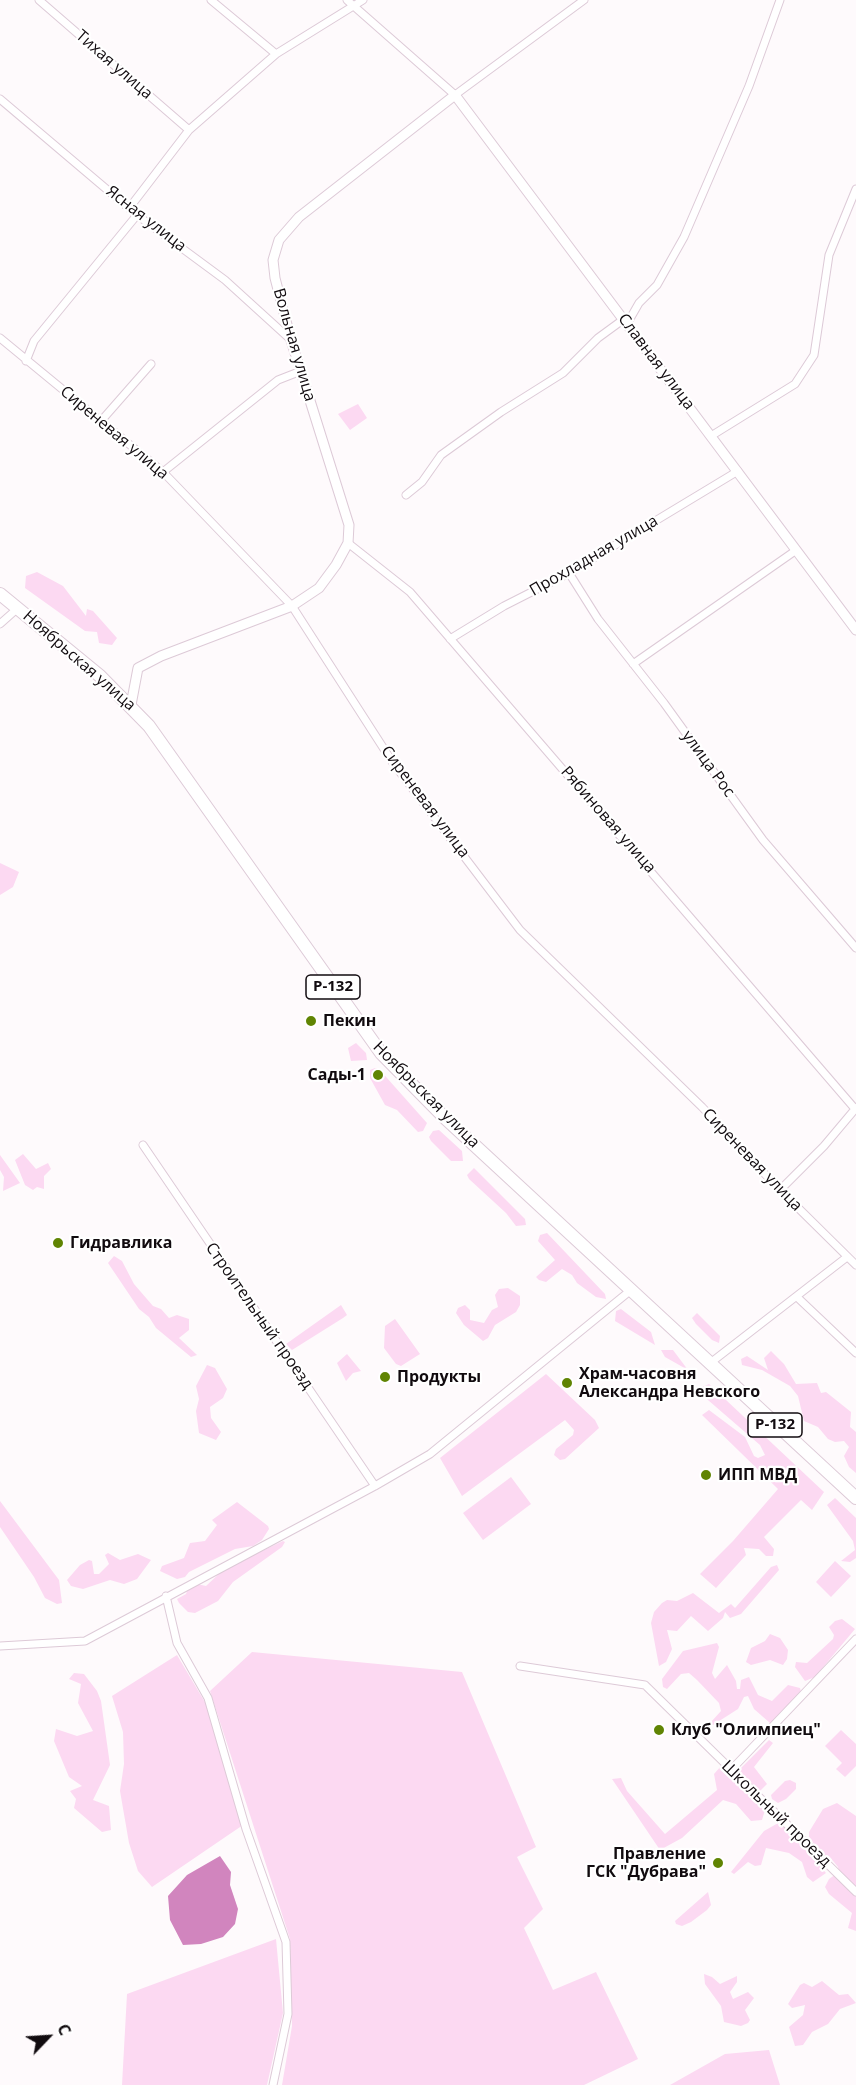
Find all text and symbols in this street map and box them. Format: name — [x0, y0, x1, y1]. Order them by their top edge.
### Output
street label: Тихая улица — [72, 26, 156, 104]
street label: Ясная улица — [102, 182, 190, 256]
street label: Вольная улица — [269, 286, 319, 404]
street label: Славная улица — [614, 310, 698, 414]
street label: Сиреневая улица — [56, 382, 172, 484]
street label: Прохладная улица — [526, 511, 662, 601]
street label: Ноябрьская улица — [19, 607, 139, 715]
street label: улица Рос — [678, 727, 738, 801]
street label: Сиреневая улица — [377, 742, 473, 862]
street label: Рябиновая улица — [556, 763, 660, 877]
road number: Р-132 — [306, 975, 360, 999]
place label: Пекин — [323, 1011, 376, 1031]
marker: Пекин — [304, 1014, 318, 1028]
street label: Ноябрьская улица — [369, 1038, 483, 1152]
place label: Сады-1 — [308, 1065, 366, 1085]
marker: Сады-1 — [371, 1068, 385, 1082]
street label: Сиреневая улица — [698, 1105, 806, 1215]
place label: Гидравлика — [70, 1233, 172, 1253]
marker: Гидравлика — [51, 1236, 65, 1250]
street label: Строительный проезд — [201, 1239, 317, 1393]
place label: Храм-часовня Александра Невского — [579, 1364, 760, 1402]
place label: Продукты — [397, 1367, 481, 1387]
marker: Продукты — [378, 1370, 392, 1384]
marker: Храм-часовня Александра Невского — [560, 1376, 574, 1390]
road number: Р-132 — [748, 1413, 802, 1437]
place label: ИПП МВД — [718, 1465, 797, 1485]
marker: ИПП МВД — [699, 1468, 713, 1482]
place label: Клуб "Олимпиец" — [671, 1720, 821, 1740]
marker: Клуб "Олимпиец" — [652, 1723, 666, 1737]
street label: Школьный проезд — [717, 1757, 835, 1871]
place label: Правление ГСК "Дубрава" — [586, 1844, 706, 1882]
marker: Правление ГСК "Дубрава" — [711, 1856, 725, 1870]
north arrow — [18, 2007, 78, 2067]
text: С — [52, 2020, 76, 2039]

